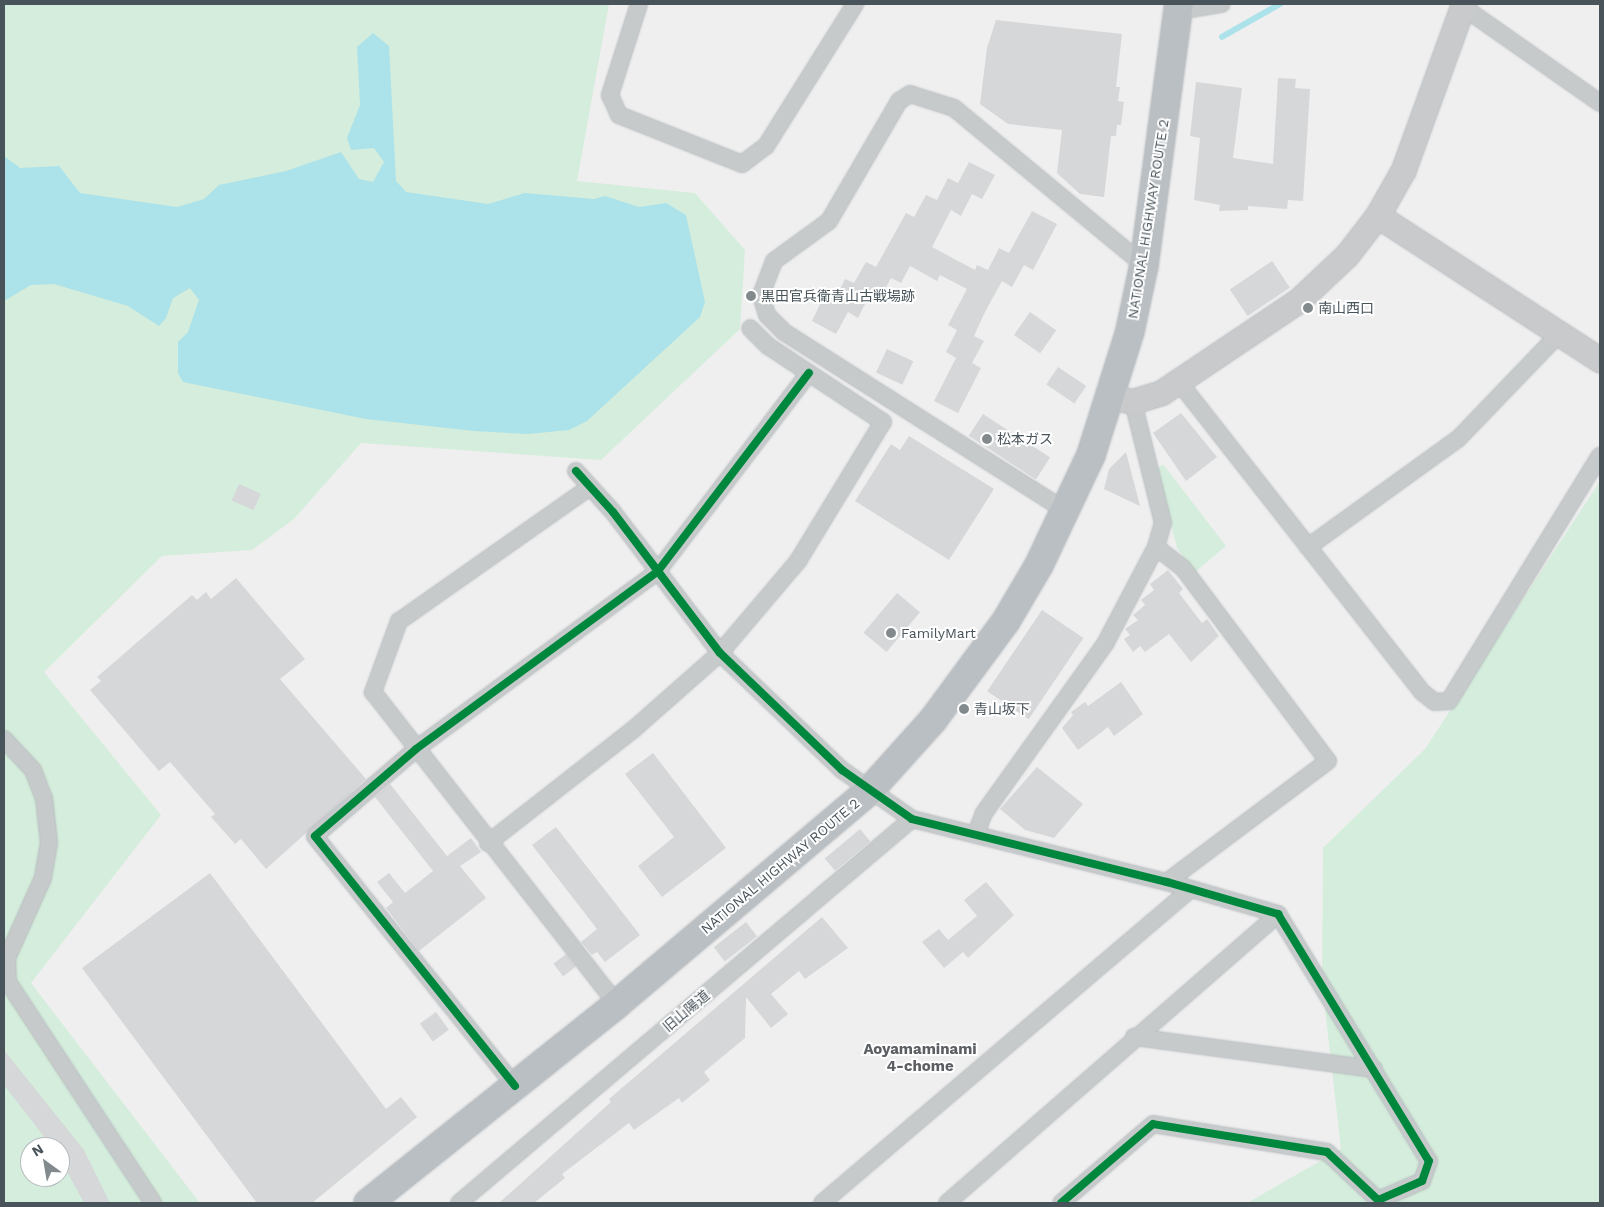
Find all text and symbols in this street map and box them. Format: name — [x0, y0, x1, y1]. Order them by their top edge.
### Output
street label: NATIONAL HIGHWAY ROUTE 2 — [1124, 118, 1172, 320]
place label: 黒田官兵衛青山古戦場跡 — [761, 288, 915, 304]
marker: 黒田官兵衛青山古戦場跡 — [745, 290, 757, 302]
place label: 南山西口 — [1318, 300, 1374, 316]
marker: 南山西口 — [1302, 302, 1314, 314]
place label: 松本ガス — [997, 431, 1053, 447]
marker: 松本ガス — [981, 433, 993, 445]
place label: FamilyMart — [901, 625, 976, 641]
marker: FamilyMart — [885, 627, 897, 639]
place label: 青山坂下 — [974, 701, 1030, 717]
marker: 青山坂下 — [958, 703, 970, 715]
street label: NATIONAL HIGHWAY ROUTE 2 — [697, 794, 863, 938]
street label: 旧山陽道 — [659, 987, 713, 1035]
district label: Aoyamaminami 4-chome — [863, 1040, 977, 1075]
north arrow — [20, 1137, 70, 1187]
text: N — [29, 1141, 46, 1160]

